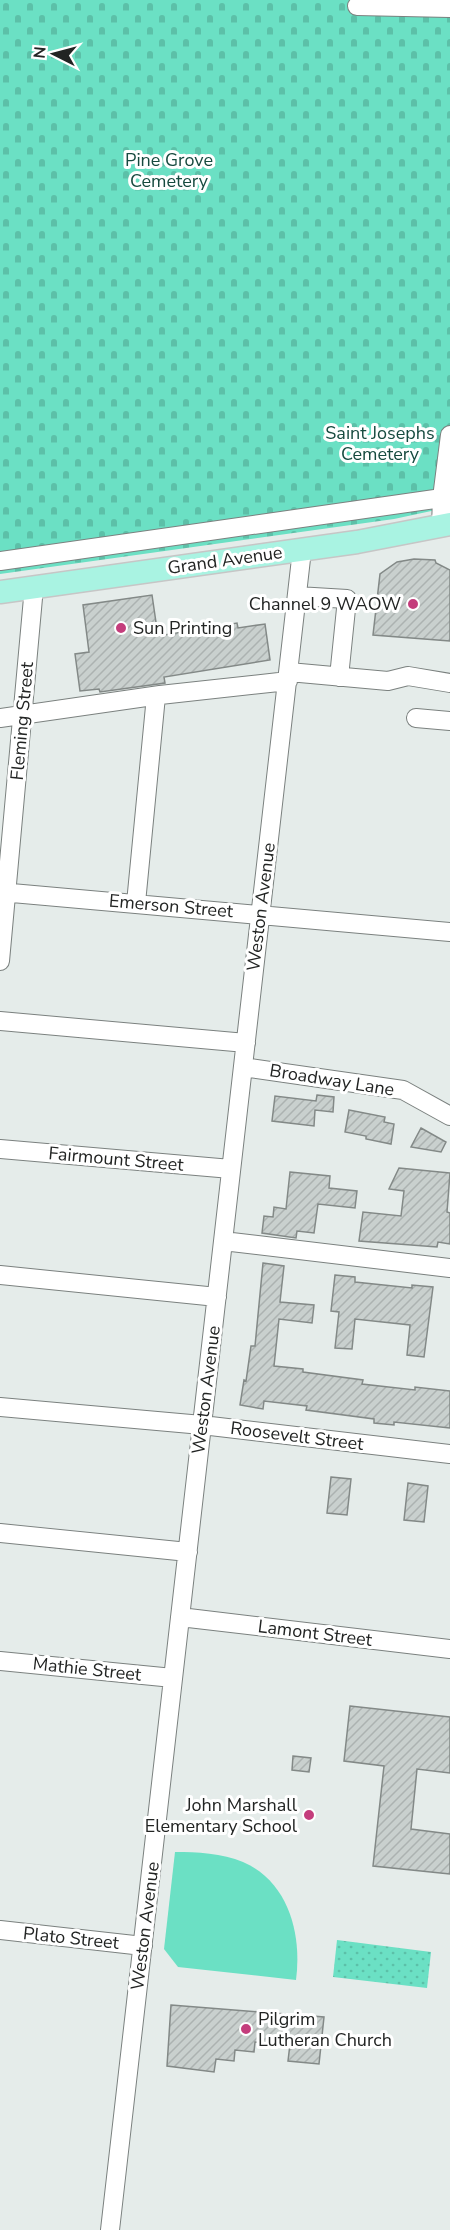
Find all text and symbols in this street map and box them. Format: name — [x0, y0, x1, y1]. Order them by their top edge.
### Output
north arrow — [24, 24, 84, 84]
text: N — [29, 45, 52, 60]
park label: Pine Grove Cemetery — [125, 148, 213, 193]
park label: Saint Josephs Cemetery — [325, 421, 435, 466]
street label: Grand Avenue — [166, 540, 284, 580]
place label: Channel 9 WAOW — [249, 592, 401, 616]
marker: Channel 9 WAOW — [406, 597, 420, 611]
place label: Sun Printing — [133, 616, 232, 640]
marker: Sun Printing — [114, 621, 128, 635]
street label: Fleming Street — [5, 660, 39, 781]
street label: Weston Avenue — [241, 841, 281, 973]
street label: Emerson Street — [108, 889, 235, 923]
street label: Broadway Lane — [268, 1058, 396, 1102]
street label: Fairmount Street — [47, 1141, 185, 1177]
street label: Weston Avenue — [186, 1324, 226, 1456]
street label: Roosevelt Street — [229, 1416, 366, 1456]
street label: Lamont Street — [256, 1614, 374, 1652]
street label: Mathie Street — [32, 1651, 143, 1687]
place label: John Marshall Elementary School — [145, 1793, 298, 1838]
marker: John Marshall Elementary School — [302, 1808, 316, 1822]
street label: Weston Avenue — [125, 1860, 165, 1992]
street label: Plato Street — [22, 1921, 121, 1955]
place label: Pilgrim Lutheran Church — [258, 2007, 392, 2052]
marker: Pilgrim Lutheran Church — [239, 2022, 253, 2036]

